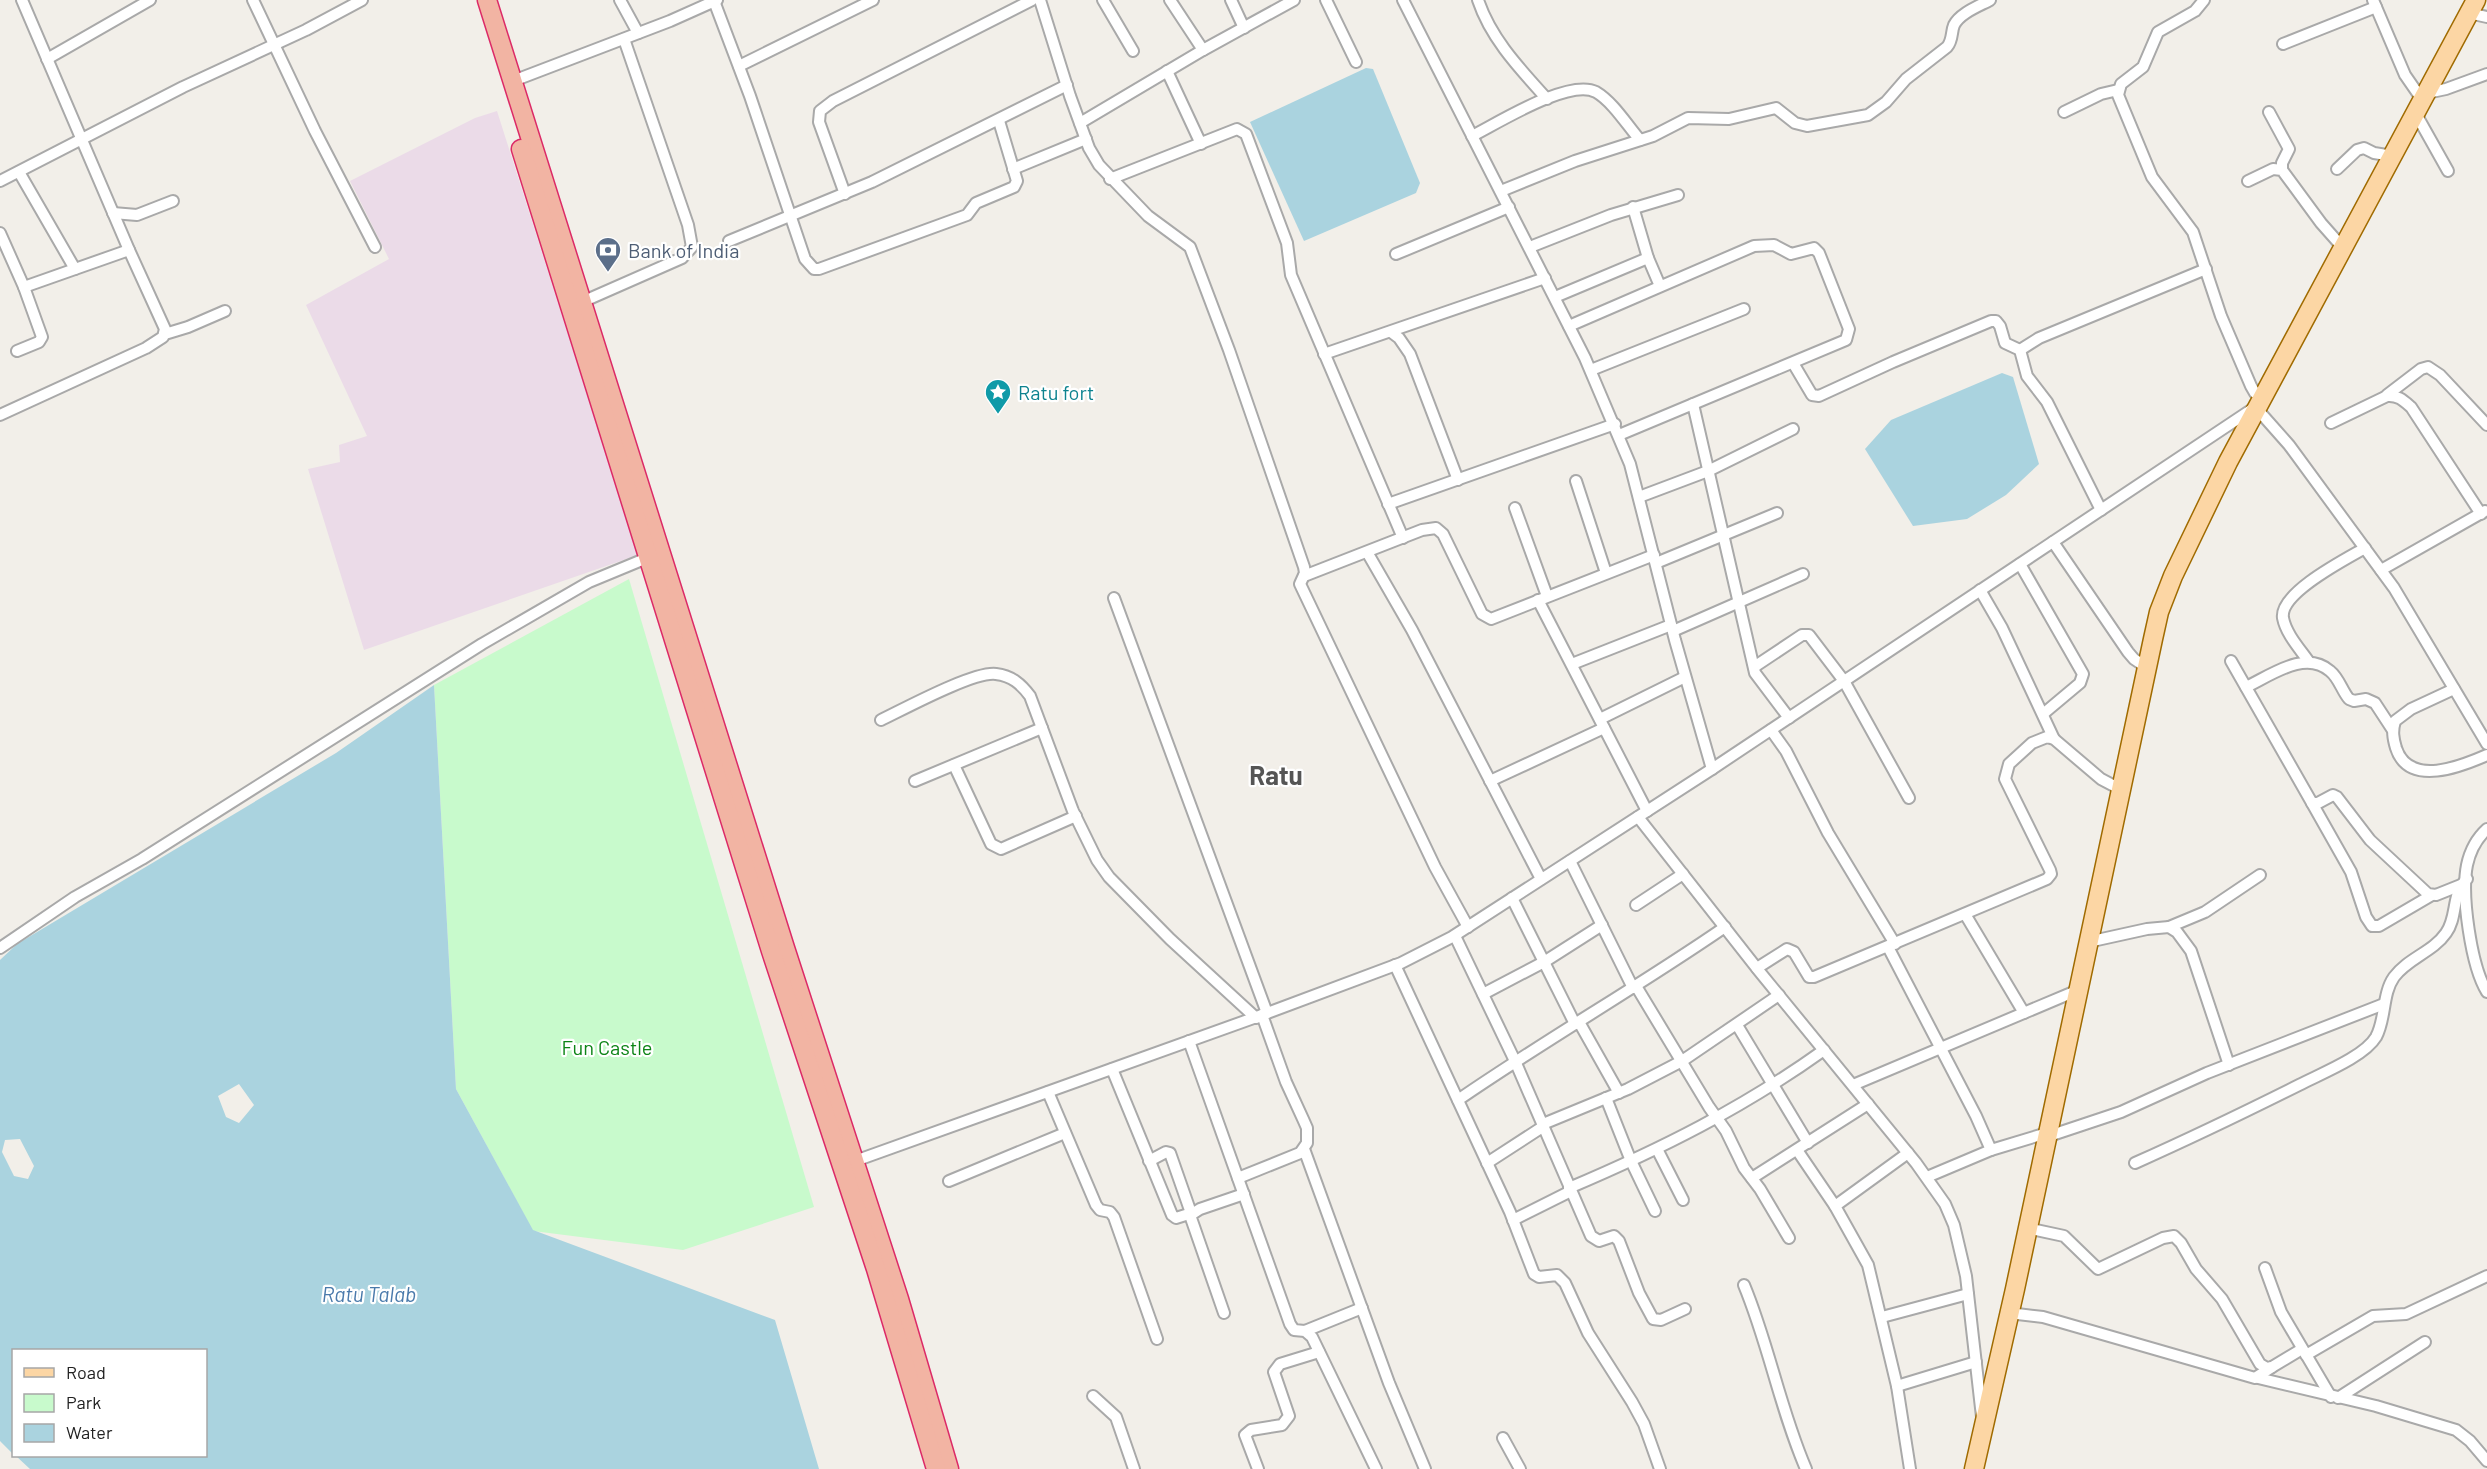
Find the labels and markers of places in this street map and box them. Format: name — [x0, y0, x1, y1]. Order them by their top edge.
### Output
bank icon: Bank of India — [593, 235, 623, 273]
place label: Bank of India — [628, 238, 739, 262]
place icon: Ratu fort — [983, 377, 1013, 415]
place label: Ratu fort — [1018, 380, 1094, 404]

